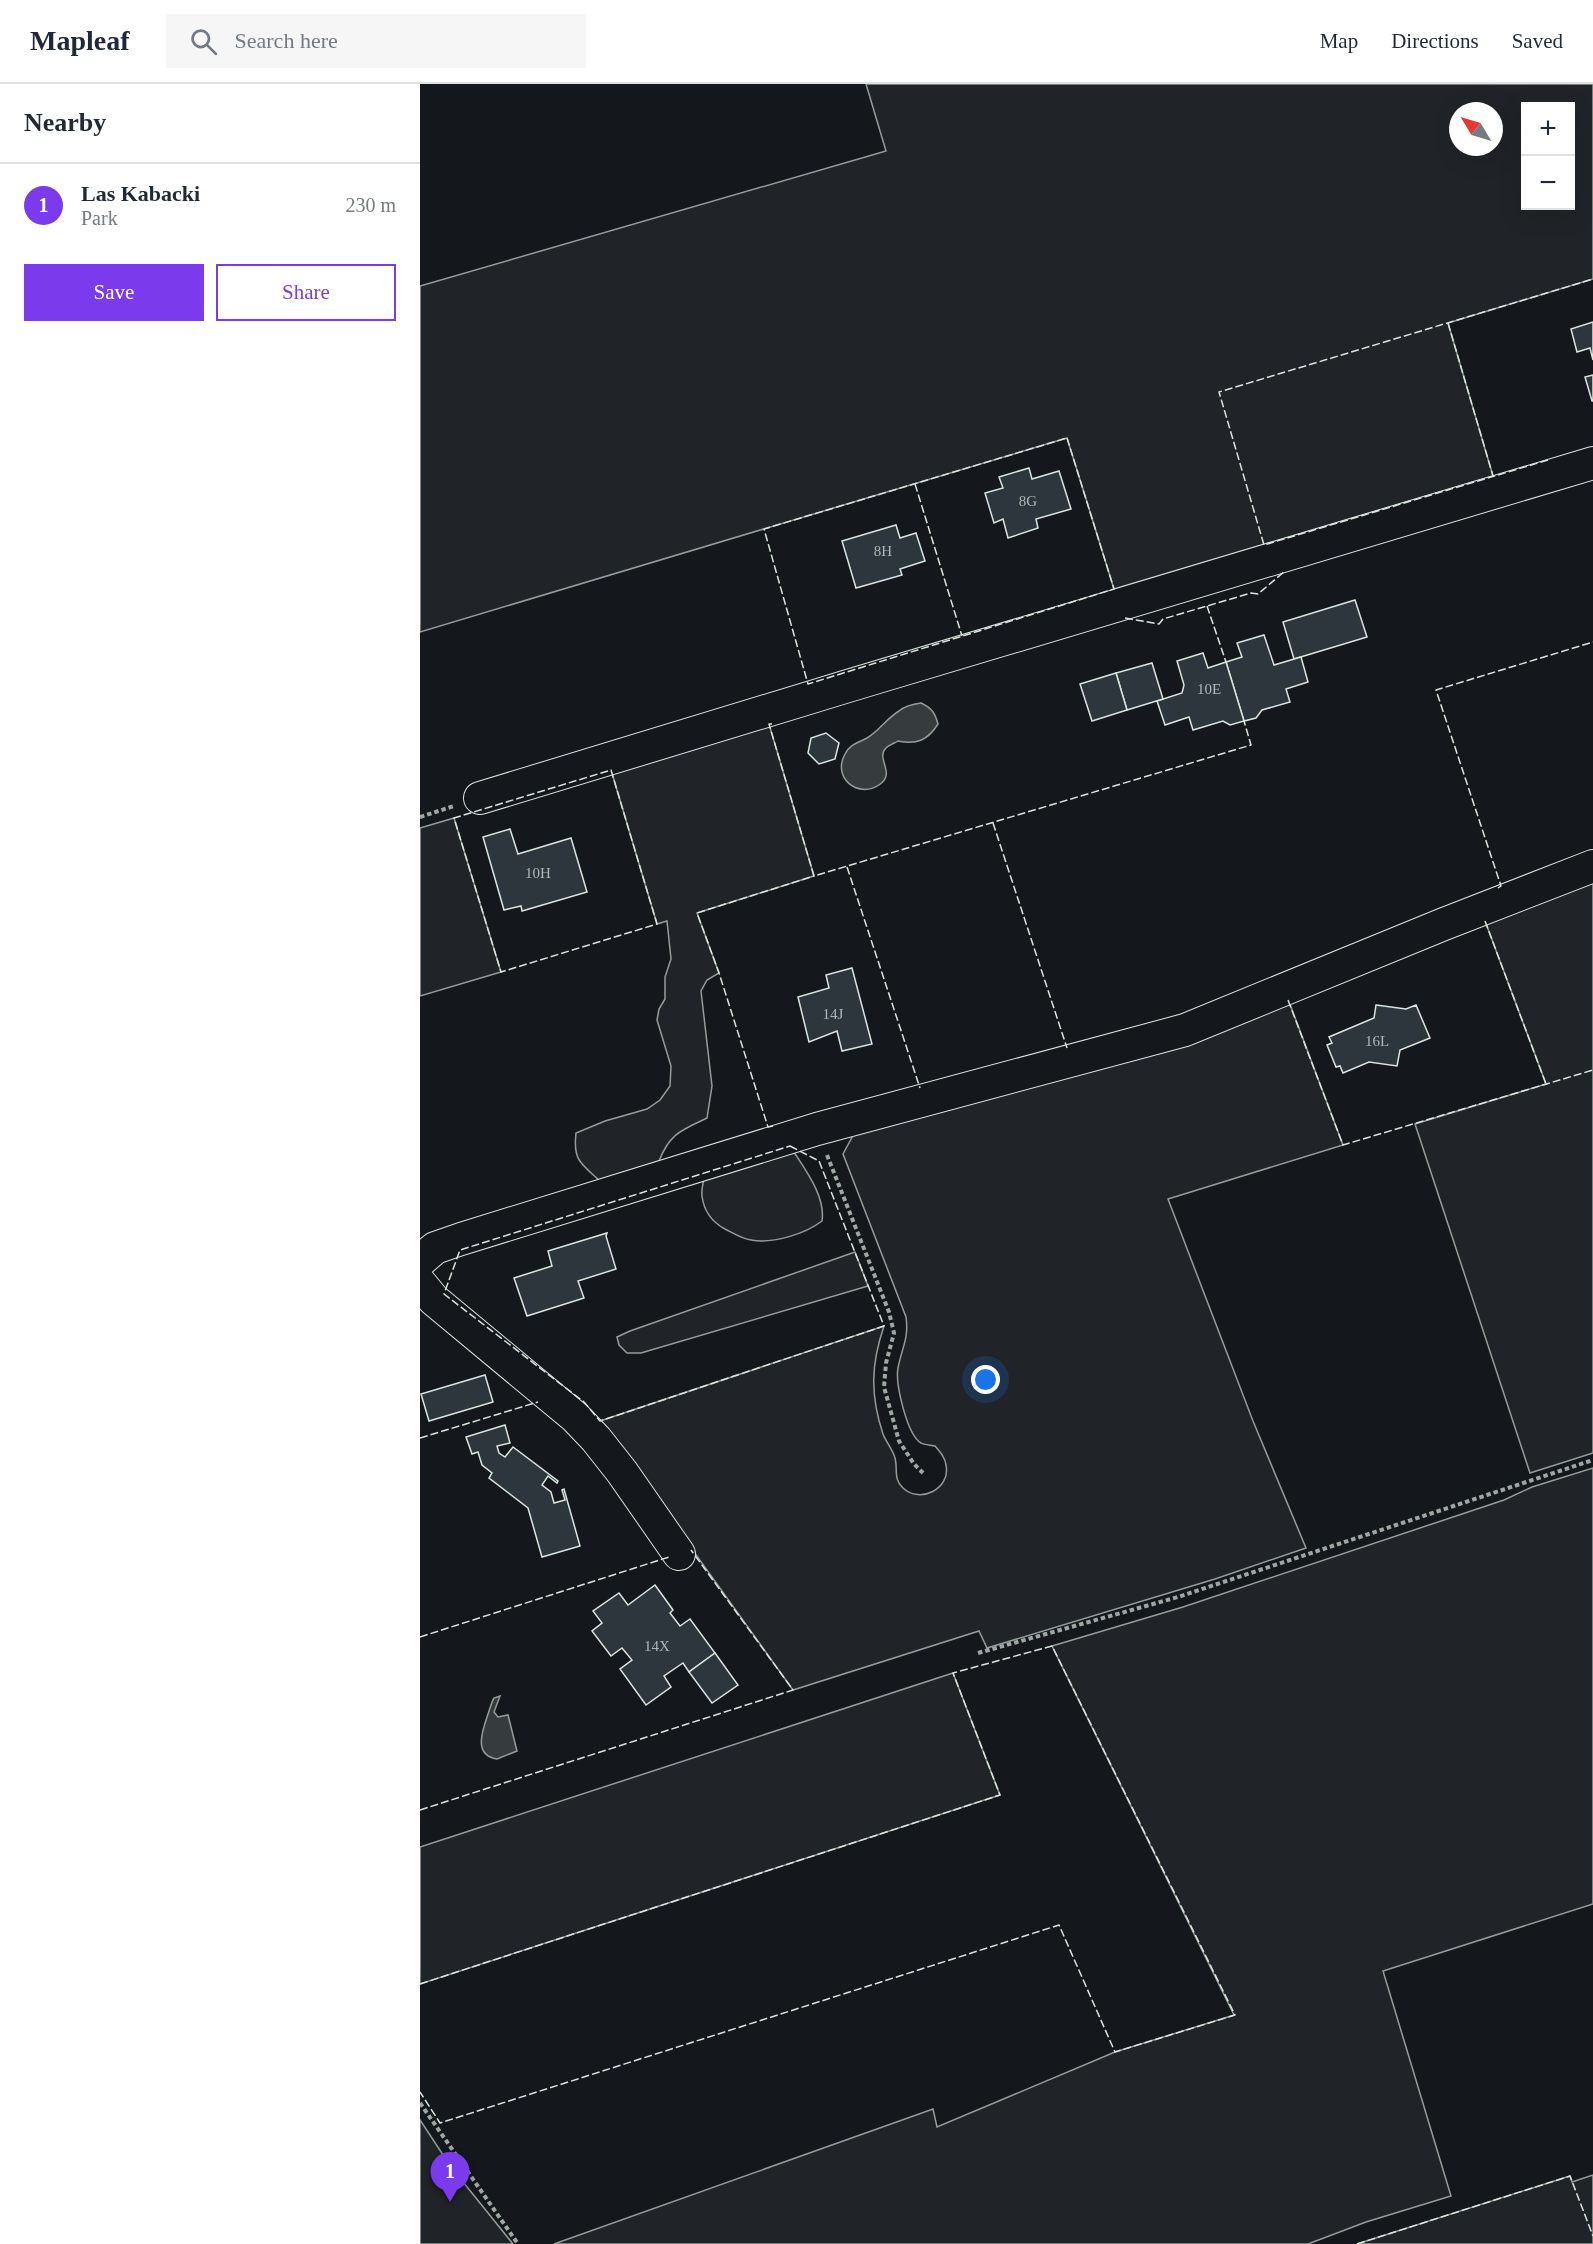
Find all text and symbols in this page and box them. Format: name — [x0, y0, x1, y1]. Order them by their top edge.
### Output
search box — [166, 14, 586, 68]
text: Mapleaf — [30, 25, 130, 56]
icon: search — [187, 25, 220, 58]
text: Search here — [235, 28, 338, 53]
text: Map — [1320, 29, 1358, 53]
text: Directions — [1391, 29, 1479, 53]
text: Saved — [1512, 29, 1563, 53]
north arrow — [1449, 102, 1503, 156]
map controls — [1521, 102, 1575, 210]
button: + — [1521, 102, 1575, 156]
text: Nearby — [24, 108, 106, 137]
button: − — [1521, 156, 1575, 210]
text: Las Kabacki — [81, 181, 200, 206]
text: 1 — [39, 194, 49, 216]
text: 230 m — [345, 194, 396, 216]
text: Park — [81, 207, 118, 229]
button: Save — [24, 264, 204, 321]
button: Share — [216, 264, 396, 321]
house number: 8G — [1019, 493, 1037, 509]
house number: 8H — [874, 543, 892, 559]
house number: 10E — [1197, 681, 1221, 697]
house number: 10H — [525, 865, 551, 881]
house number: 14J — [823, 1006, 844, 1022]
house number: 16L — [1365, 1033, 1389, 1049]
your location — [971, 1365, 1000, 1394]
house number: 14X — [644, 1638, 670, 1654]
pin: 1 — [430, 2152, 470, 2202]

